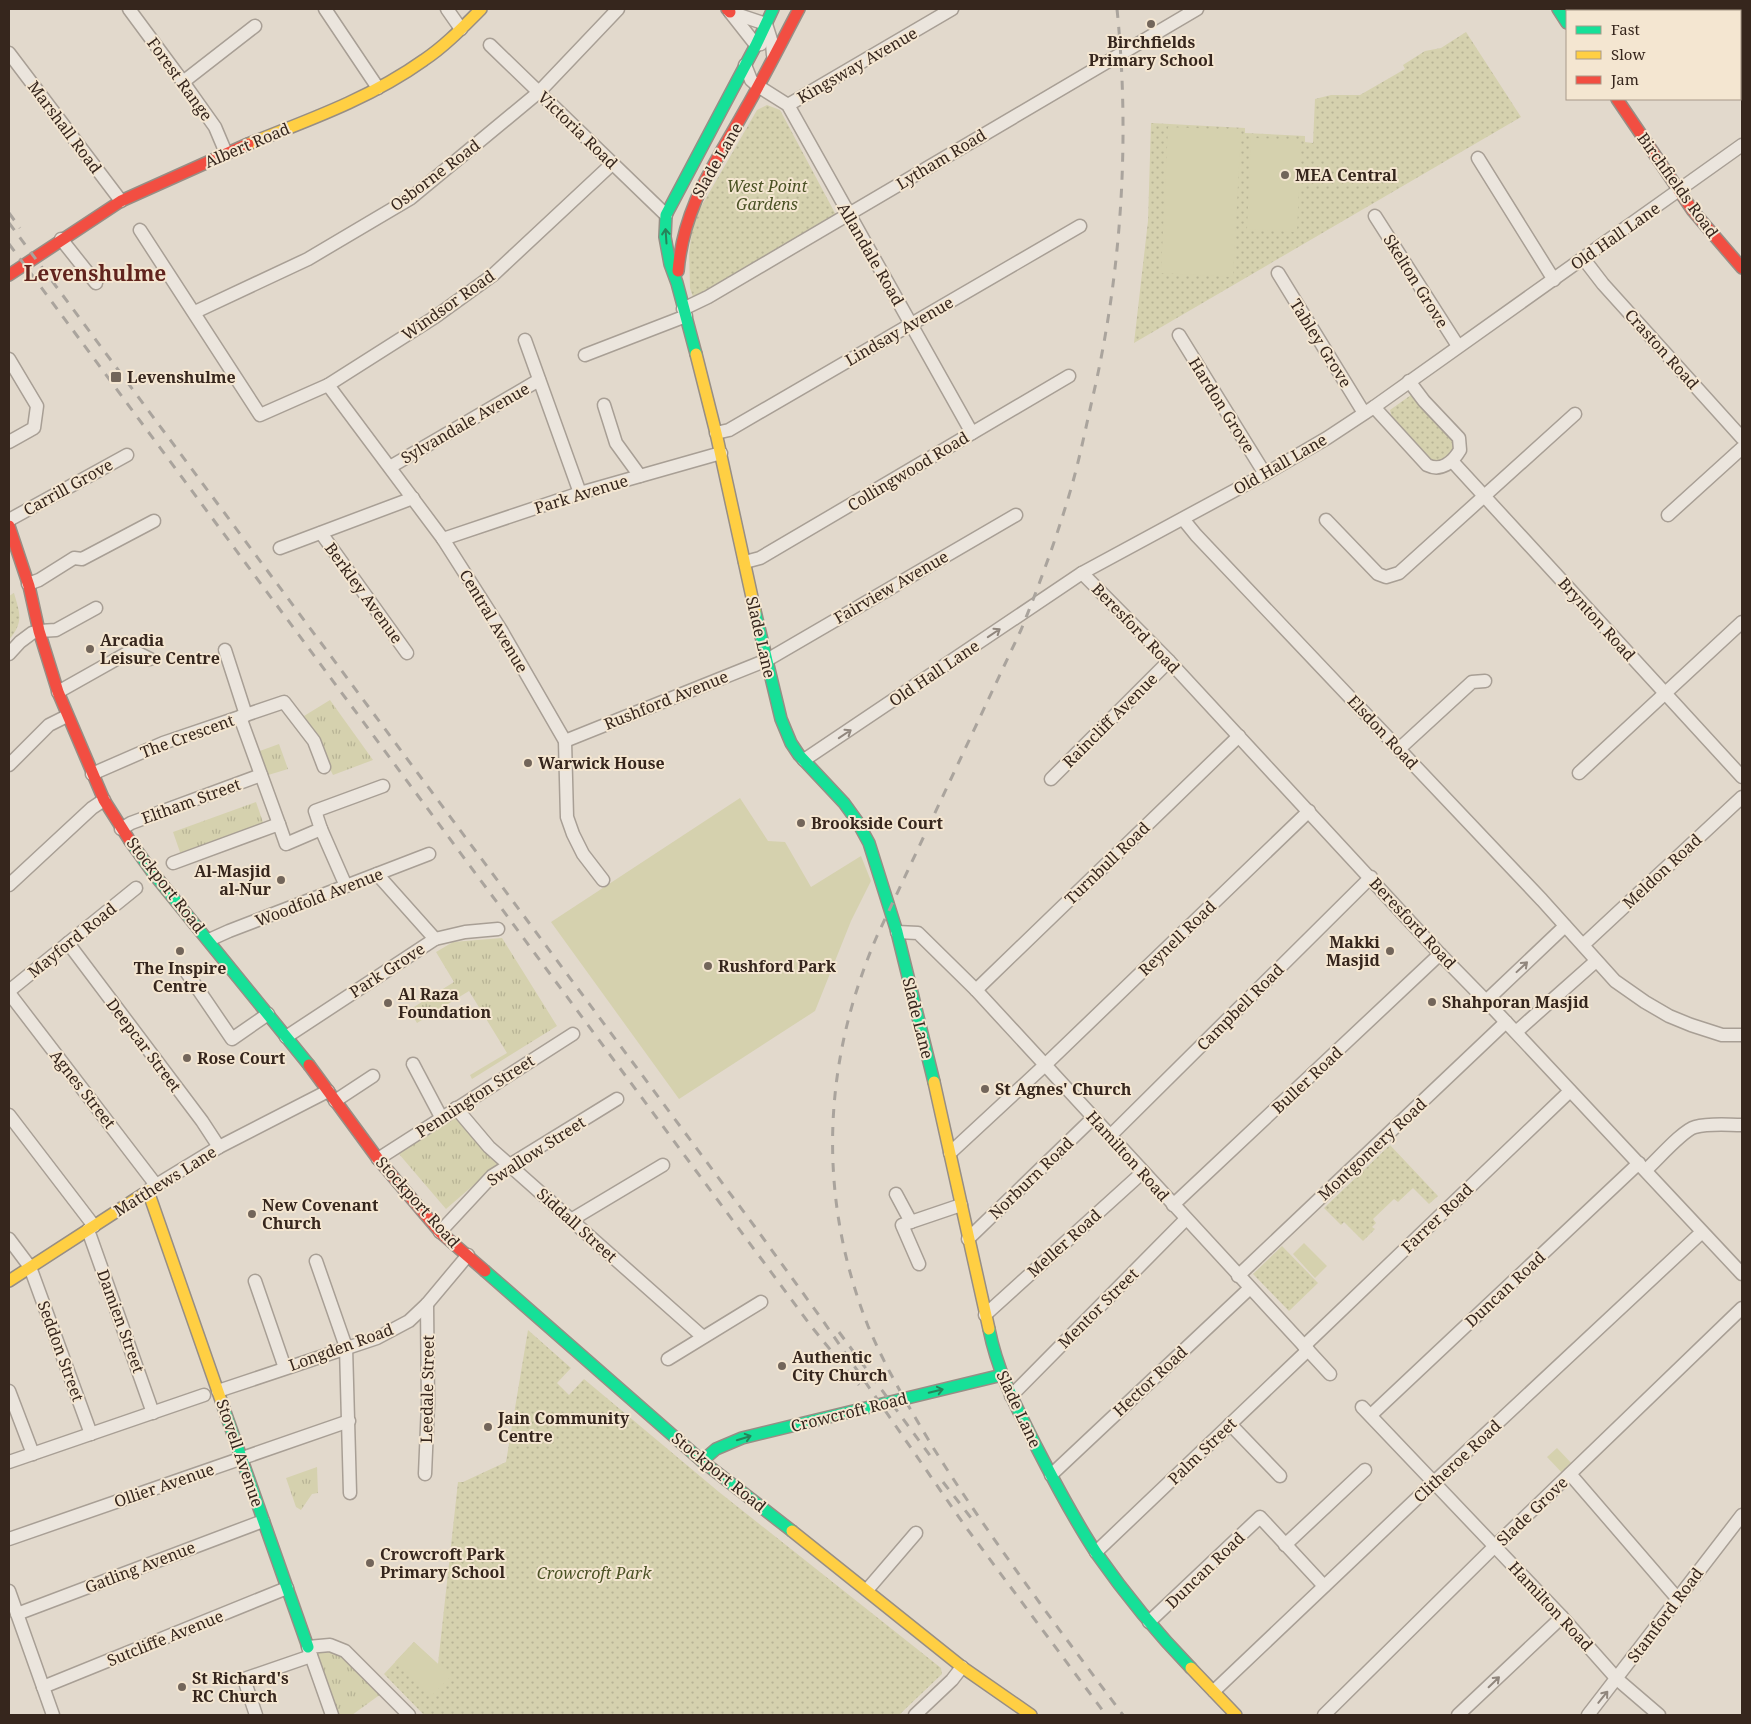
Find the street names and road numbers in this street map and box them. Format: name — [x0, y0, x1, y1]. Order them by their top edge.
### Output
street label: Kingsway Avenue — [793, 22, 921, 108]
street label: Forest Range — [142, 33, 218, 125]
street label: Marshall Road — [23, 76, 107, 178]
street label: Victoria Road — [533, 86, 623, 174]
street label: Albert Road — [201, 117, 293, 173]
street label: Slade Lane — [687, 119, 747, 201]
street label: Lytham Road — [892, 123, 990, 194]
street label: Birchfields Road — [1632, 128, 1724, 242]
street label: Osborne Road — [386, 134, 485, 216]
street label: Old Hall Lane — [1566, 197, 1664, 275]
street label: Allandale Road — [833, 198, 910, 310]
street label: Skelton Grove — [1378, 230, 1454, 332]
street label: Windsor Road — [397, 265, 499, 345]
street label: Lindsay Avenue — [841, 291, 957, 371]
street label: Tabley Grove — [1285, 294, 1357, 392]
street label: Craston Road — [1620, 304, 1704, 394]
street label: Hardon Grove — [1184, 353, 1260, 457]
street label: Sylvandale Avenue — [397, 377, 533, 469]
street label: Collingwood Road — [843, 426, 973, 516]
street label: Old Hall Lane — [1229, 428, 1331, 500]
street label: Carrill Grove — [19, 453, 117, 521]
street label: Park Avenue — [531, 469, 631, 519]
street label: Berkley Avenue — [320, 538, 408, 648]
street label: Fairview Avenue — [830, 545, 952, 629]
street label: Central Avenue — [454, 565, 534, 677]
street label: Brynton Road — [1554, 573, 1641, 666]
street label: Beresford Road — [1087, 578, 1185, 678]
street label: Slade Lane — [741, 594, 781, 680]
street label: Old Hall Lane — [885, 635, 983, 711]
street label: Rushford Avenue — [601, 665, 731, 735]
street label: Raincliff Avenue — [1058, 668, 1162, 772]
street label: Elsdon Road — [1343, 690, 1423, 774]
street label: The Crescent — [137, 709, 237, 763]
street label: Eltham Street — [139, 773, 244, 829]
street label: Turnbull Road — [1060, 817, 1154, 909]
street label: Meldon Road — [1618, 829, 1706, 913]
street label: Stockport Road — [122, 833, 210, 938]
street label: Woodfold Avenue — [252, 862, 386, 932]
street label: Beresford Road — [1365, 873, 1461, 974]
street label: Reynell Road — [1134, 895, 1221, 981]
street label: Mayford Road — [23, 897, 121, 983]
street label: Park Grove — [345, 937, 429, 1003]
street label: Campbell Road — [1192, 959, 1288, 1055]
street label: Slade Lane — [897, 975, 939, 1061]
street label: Deepcar Street — [102, 994, 187, 1097]
street label: Buller Road — [1267, 1041, 1347, 1119]
street label: Agnes Street — [45, 1045, 121, 1133]
street label: Pennington Street — [412, 1049, 539, 1143]
street label: Montgomery Road — [1313, 1093, 1431, 1205]
street label: Hamilton Road — [1081, 1106, 1175, 1206]
street label: Swallow Street — [483, 1111, 590, 1191]
street label: Norburn Road — [984, 1132, 1078, 1224]
street label: Matthews Lane — [110, 1141, 220, 1221]
street label: Stockport Road — [371, 1152, 465, 1252]
street label: Farrer Road — [1396, 1178, 1478, 1258]
street label: Siddall Street — [532, 1183, 622, 1267]
street label: Meller Road — [1022, 1204, 1106, 1282]
street label: Duncan Road — [1460, 1246, 1550, 1332]
street label: Mentor Street — [1053, 1263, 1143, 1353]
street label: Damien Street — [92, 1266, 150, 1376]
street label: Seddon Street — [33, 1298, 89, 1405]
street label: Longden Road — [286, 1318, 396, 1376]
street label: Leedale Street — [415, 1334, 439, 1443]
street label: Hector Road — [1108, 1341, 1192, 1421]
street label: Slade Lane — [991, 1367, 1047, 1451]
street label: Crowcroft Road — [788, 1387, 910, 1437]
street label: Stovell Avenue — [211, 1396, 269, 1510]
street label: Palm Street — [1163, 1412, 1241, 1489]
street label: Clitheroe Road — [1408, 1415, 1506, 1507]
street label: Stockport Road — [667, 1427, 771, 1517]
street label: Ollier Avenue — [111, 1458, 217, 1512]
street label: Slade Grove — [1492, 1471, 1572, 1551]
street label: Duncan Road — [1161, 1527, 1249, 1613]
street label: Gatling Avenue — [82, 1536, 198, 1598]
street label: Hamilton Road — [1504, 1557, 1598, 1656]
street label: Stamford Road — [1622, 1563, 1708, 1667]
street label: Sutcliffe Avenue — [104, 1605, 226, 1671]

